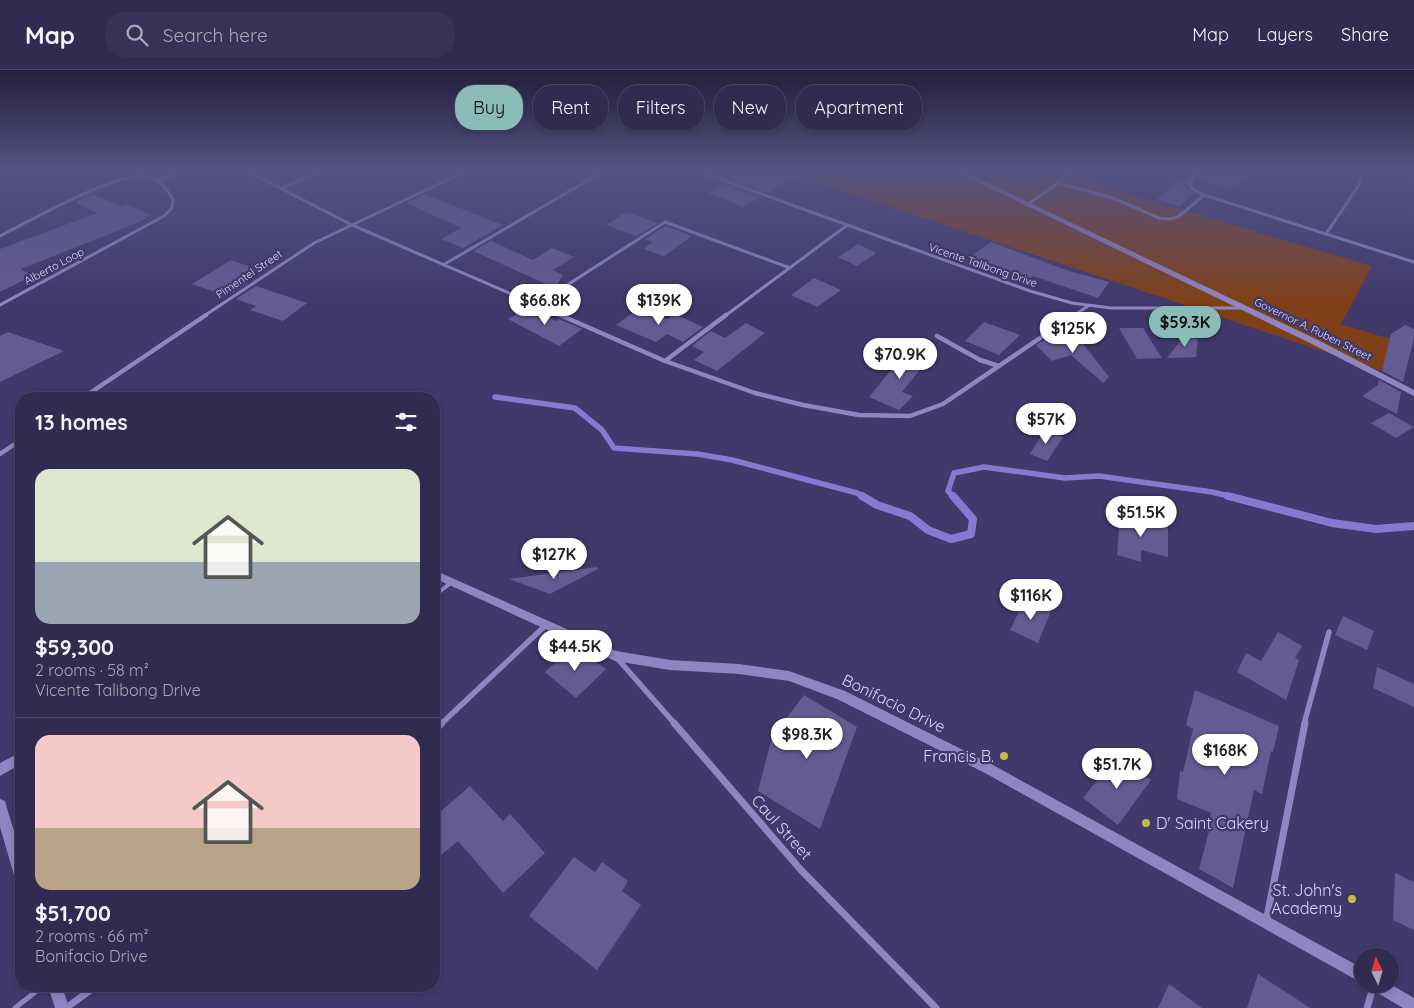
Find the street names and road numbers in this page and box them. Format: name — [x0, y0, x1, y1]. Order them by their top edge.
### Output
street label: Vicente Talibong Drive — [927, 240, 1039, 290]
street label: Alberto Loop — [22, 244, 87, 288]
street label: Pimentel Street — [213, 247, 285, 301]
street label: Governor A. Ruben Street — [1252, 295, 1374, 364]
street label: Bonifacio Drive — [839, 669, 949, 737]
street label: Caul Street — [748, 790, 816, 864]

